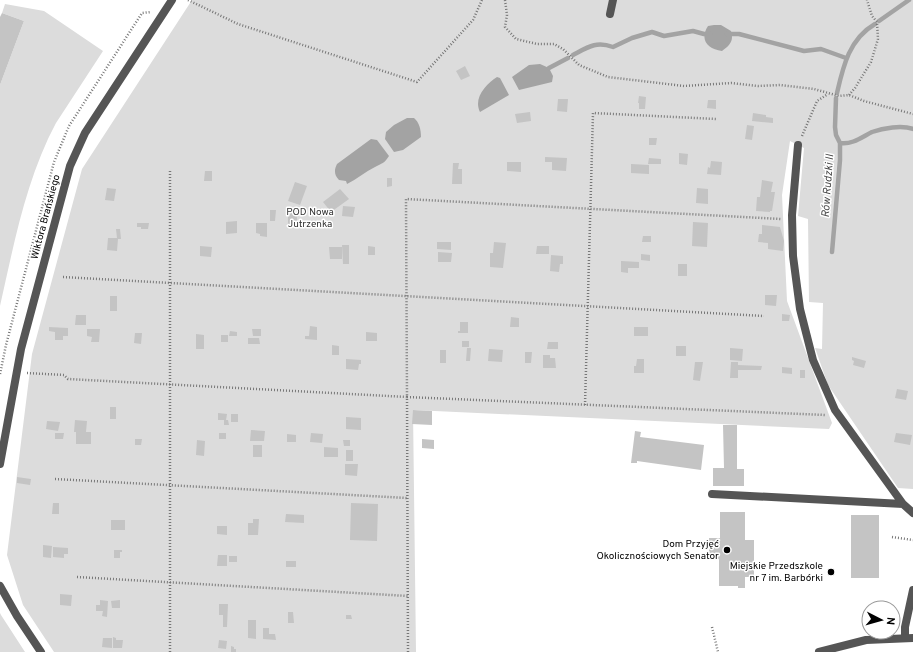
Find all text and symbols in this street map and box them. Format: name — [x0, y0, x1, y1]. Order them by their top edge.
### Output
water label: Rów Rudzki II — [819, 153, 837, 218]
street label: Wiktora Brańskiego — [28, 173, 64, 261]
park label: POD Nowa Jutrzenka — [286, 206, 334, 231]
place label: Dom Przyjęć Okolicznościowych Senator — [596, 538, 719, 563]
marker: Dom Przyjęć Okolicznościowych Senator — [722, 545, 732, 555]
place label: Miejskie Przedszkole nr 7 im. Barbórki — [730, 560, 823, 585]
marker: Miejskie Przedszkole nr 7 im. Barbórki — [826, 567, 836, 577]
north arrow — [861, 600, 901, 640]
text: N — [883, 616, 897, 626]

